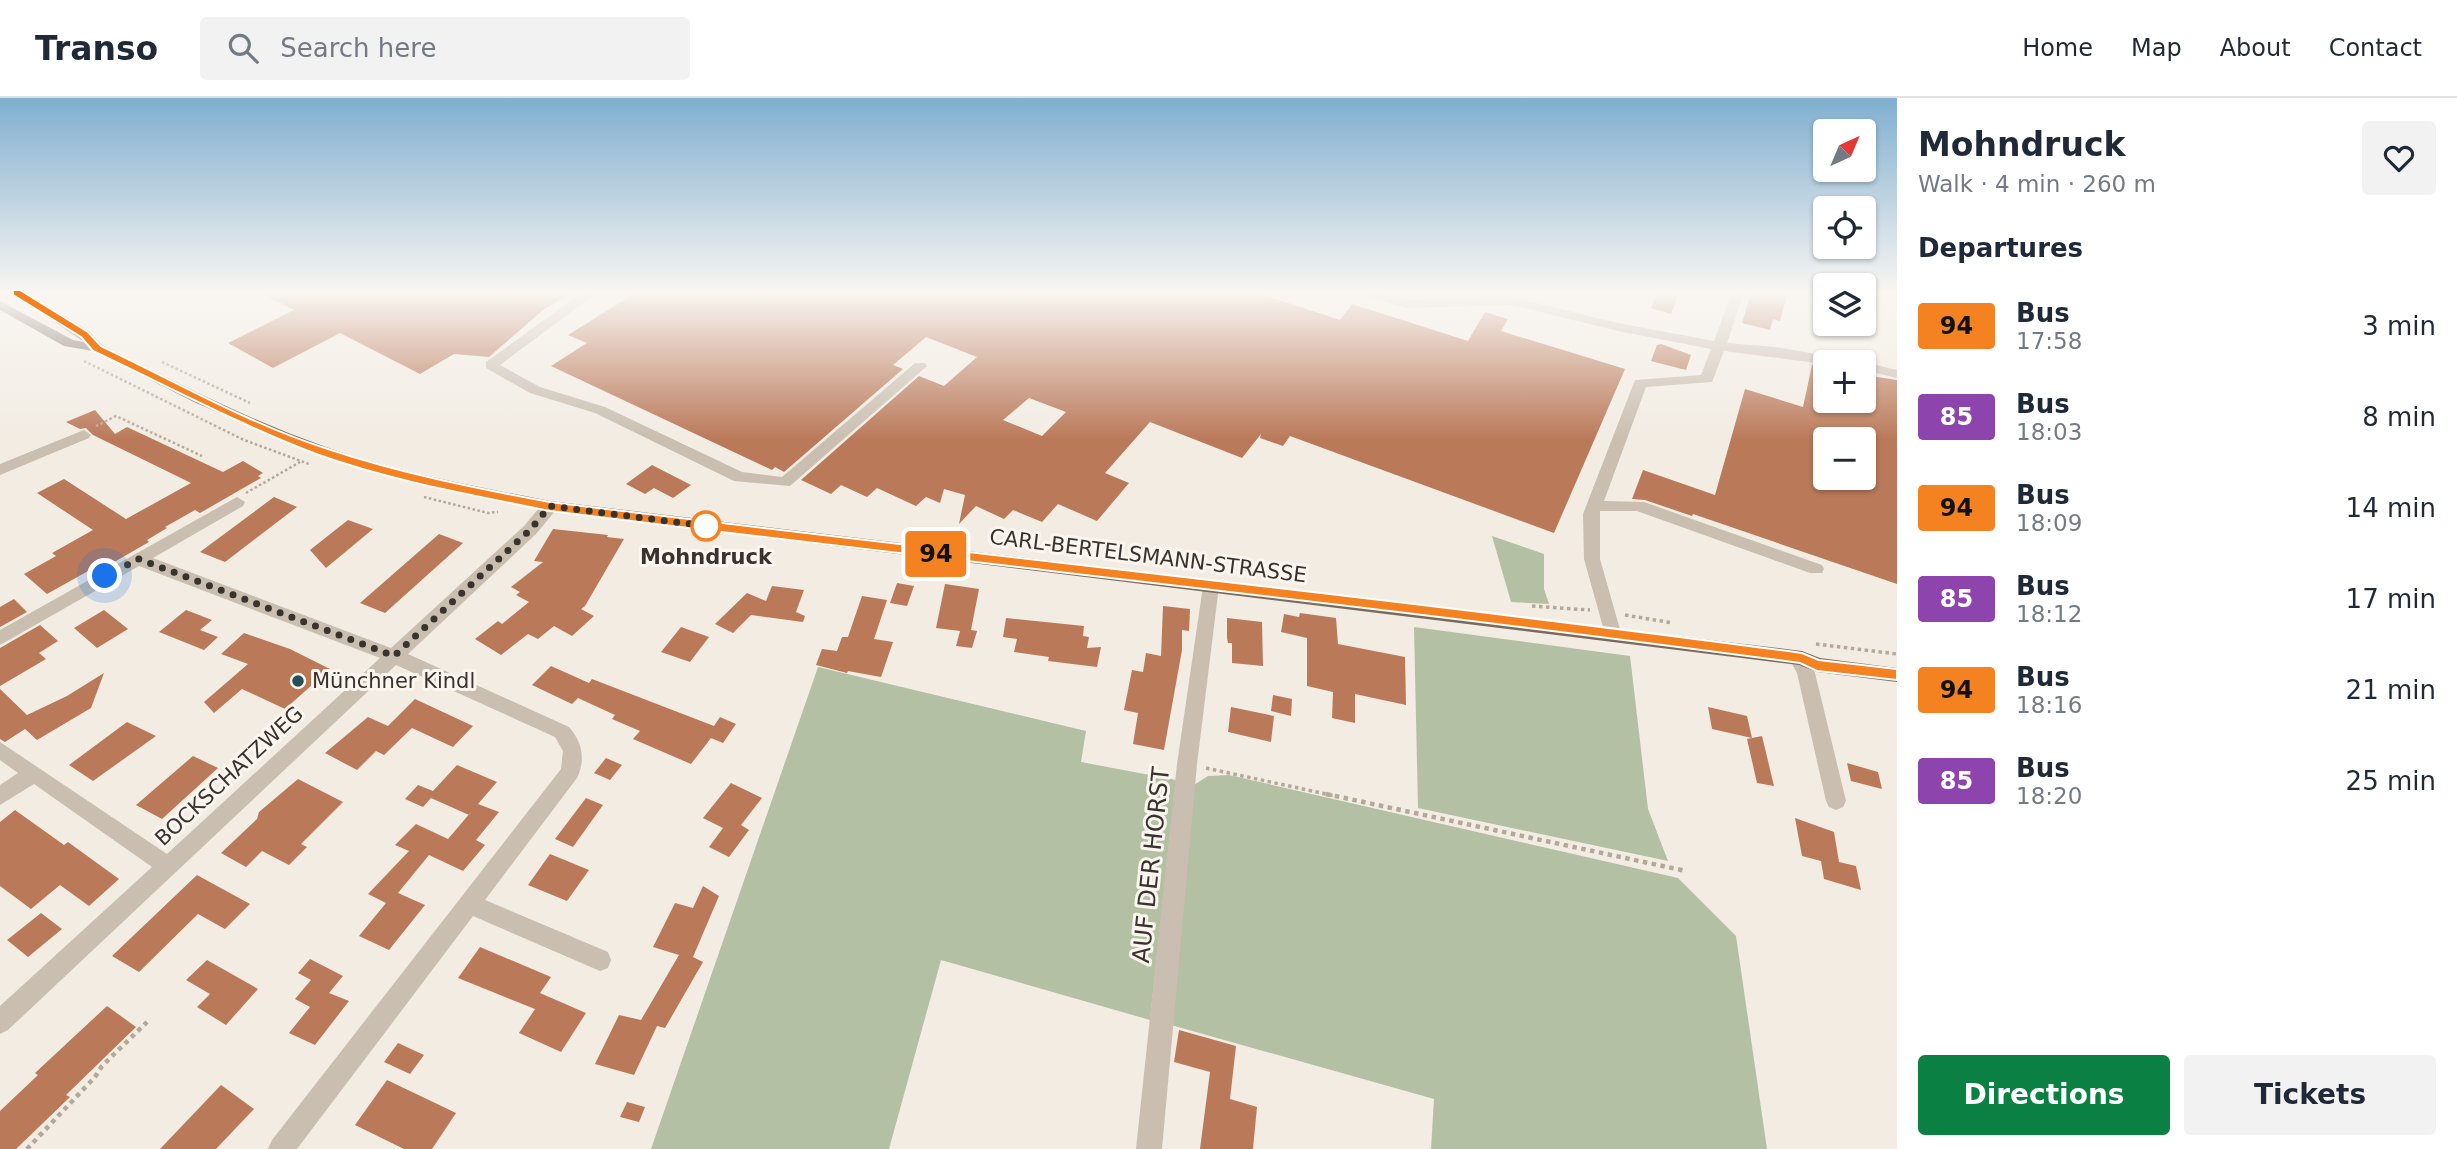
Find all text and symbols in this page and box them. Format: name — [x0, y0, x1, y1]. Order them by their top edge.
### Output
search box — [200, 17, 690, 80]
text: Transo — [35, 29, 158, 68]
icon: search — [224, 29, 262, 67]
text: Search here — [280, 33, 436, 63]
text: Home — [2022, 34, 2093, 62]
text: Map — [2131, 34, 2182, 62]
text: About — [2220, 34, 2291, 62]
text: Contact — [2329, 34, 2422, 62]
north arrow — [1813, 119, 1876, 182]
map controls — [1813, 119, 1876, 490]
button: heart — [2362, 121, 2436, 195]
text: Mohndruck — [1918, 125, 2125, 164]
text: Walk · 4 min · 260 m — [1918, 171, 2156, 197]
button: locate — [1813, 196, 1876, 259]
text: Departures — [1918, 233, 2083, 263]
button: layers — [1813, 273, 1876, 336]
text: Bus — [2016, 298, 2070, 328]
text: 3 min — [2362, 311, 2436, 341]
text: 94 — [1940, 312, 1973, 340]
text: 17:58 — [2016, 328, 2082, 354]
button: + — [1813, 350, 1876, 413]
text: Bus — [2016, 389, 2070, 419]
text: 8 min — [2362, 402, 2436, 432]
text: 85 — [1940, 403, 1973, 431]
text: 18:03 — [2016, 419, 2082, 445]
button: − — [1813, 427, 1876, 490]
text: Bus — [2016, 480, 2070, 510]
text: 14 min — [2346, 493, 2436, 523]
text: 94 — [1940, 494, 1973, 522]
text: 18:09 — [2016, 510, 2082, 536]
marker: Mohndruck — [691, 511, 721, 541]
street label: CARL-BERTELSMANN-STRASSE — [988, 525, 1308, 587]
line badge: 94 — [904, 531, 968, 577]
text: 94 — [919, 540, 953, 568]
place label: Mohndruck — [640, 545, 773, 569]
your location — [87, 558, 122, 593]
text: Bus — [2016, 571, 2070, 601]
text: 17 min — [2346, 584, 2436, 614]
text: 85 — [1940, 585, 1973, 613]
text: 18:12 — [2016, 601, 2082, 627]
text: Bus — [2016, 662, 2070, 692]
place label: Münchner Kindl — [312, 669, 475, 693]
marker: Münchner Kindl — [290, 673, 306, 689]
text: 21 min — [2346, 675, 2436, 705]
text: 94 — [1940, 676, 1973, 704]
text: 18:16 — [2016, 692, 2082, 718]
street label: BOCKSCHATZWEG — [150, 701, 308, 851]
text: Bus — [2016, 753, 2070, 783]
street label: AUF DER HORST — [1127, 765, 1175, 964]
text: 25 min — [2346, 766, 2436, 796]
text: 85 — [1940, 767, 1973, 795]
text: 18:20 — [2016, 783, 2082, 809]
button: Directions — [1918, 1055, 2170, 1135]
button: Tickets — [2184, 1055, 2436, 1135]

